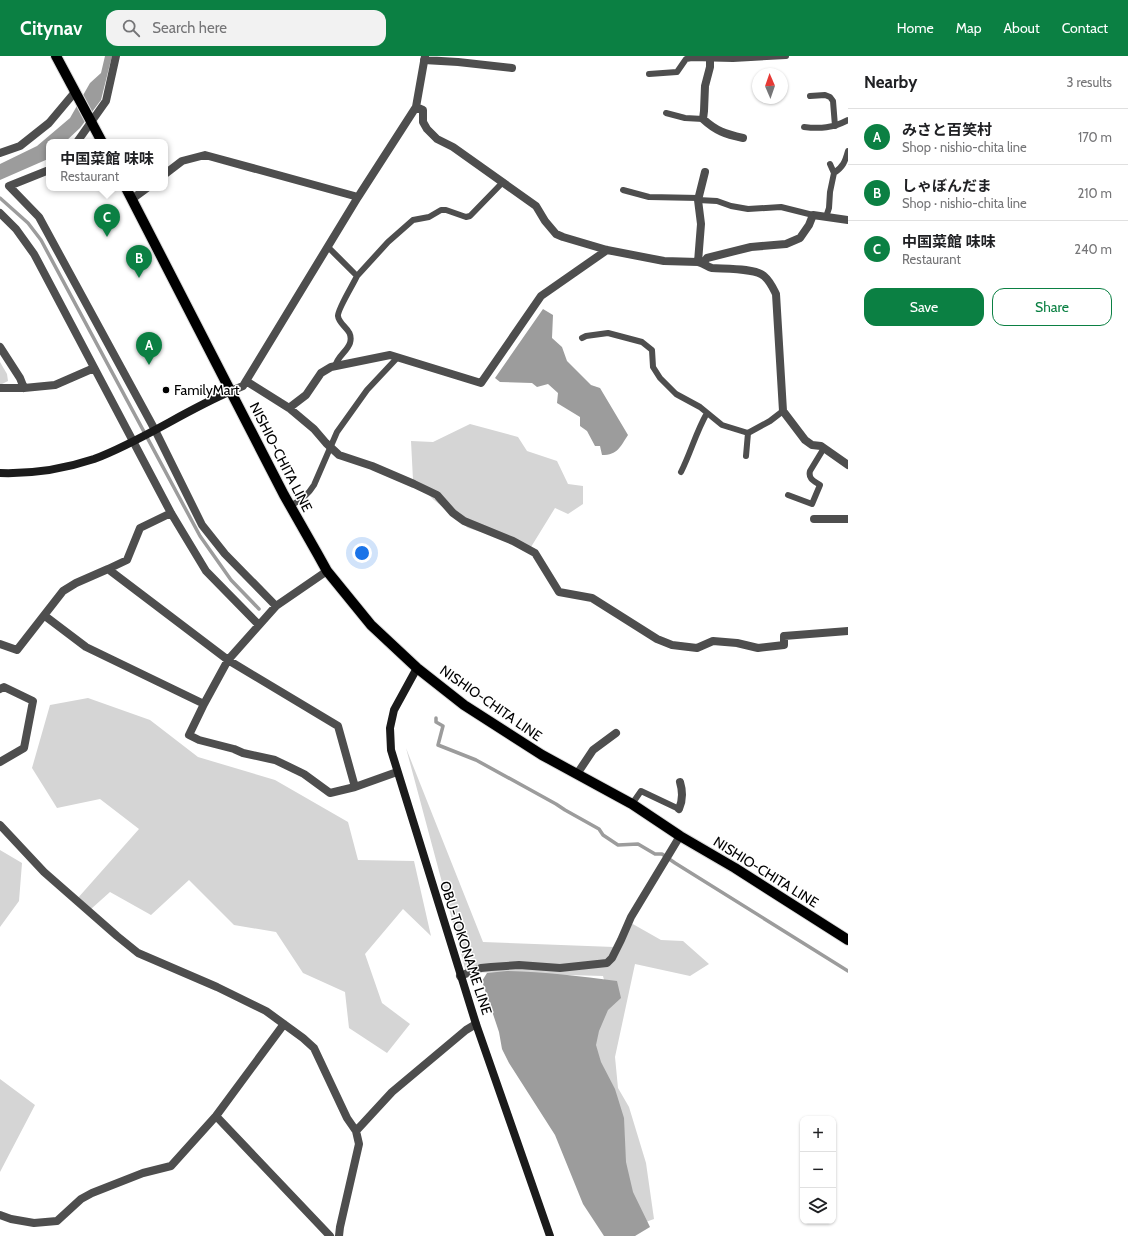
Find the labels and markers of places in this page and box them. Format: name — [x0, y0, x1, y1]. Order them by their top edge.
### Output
pin: C — [94, 204, 120, 237]
pin: B — [126, 245, 152, 278]
pin: A — [136, 332, 162, 365]
place label: FamilyMart — [174, 381, 240, 399]
marker: FamilyMart — [161, 385, 171, 395]

